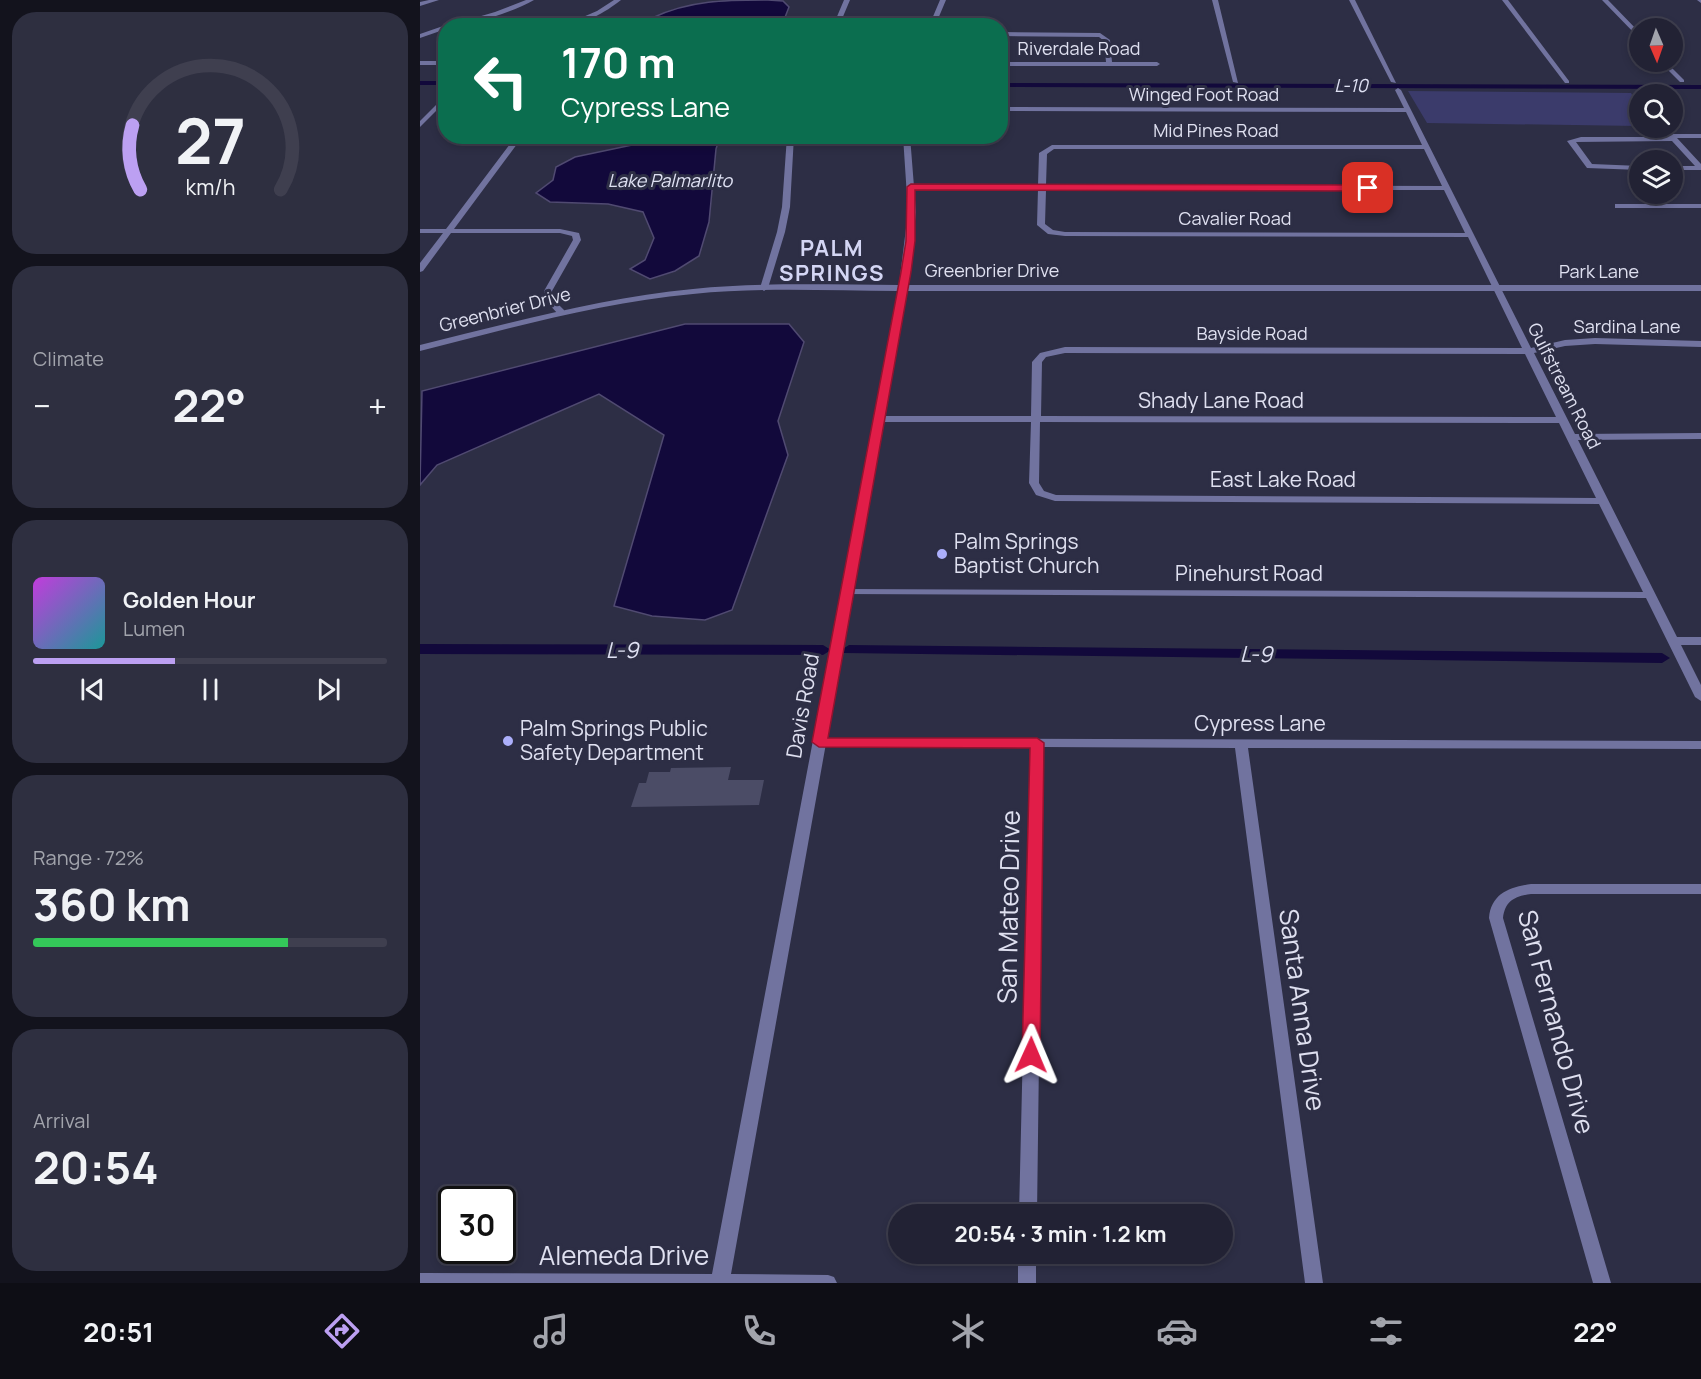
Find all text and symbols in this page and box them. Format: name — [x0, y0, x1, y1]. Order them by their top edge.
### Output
north arrow — [1629, 18, 1683, 72]
map controls — [1629, 18, 1683, 204]
text: 170 m — [561, 33, 676, 91]
street label: Riverdale Road — [1018, 36, 1140, 60]
icon: left — [462, 42, 540, 120]
water label: L-10 — [1334, 73, 1370, 97]
street label: Winged Foot Road — [1129, 82, 1279, 106]
button: search — [1629, 84, 1683, 138]
text: Cypress Lane — [561, 88, 730, 125]
text: 27 — [175, 97, 245, 183]
street label: Mid Pines Road — [1153, 118, 1279, 142]
button: layers — [1629, 150, 1683, 204]
pin — [1342, 162, 1393, 213]
water label: Lake Palmarlito — [608, 168, 734, 192]
icon: arrive — [1351, 171, 1384, 204]
text: km/h — [185, 172, 235, 201]
street label: Cavalier Road — [1179, 206, 1291, 230]
district label: PALM SPRINGS — [779, 233, 885, 288]
street label: Greenbrier Drive — [925, 258, 1059, 282]
street label: Park Lane — [1559, 259, 1639, 283]
street label: Greenbrier Drive — [437, 281, 573, 337]
street label: Sardina Lane — [1574, 314, 1680, 338]
street label: Gulfstream Road — [1523, 318, 1607, 453]
street label: Bayside Road — [1196, 321, 1308, 345]
text: Climate — [33, 345, 104, 372]
text: 22° — [172, 374, 246, 436]
text: − — [33, 383, 51, 428]
text: + — [368, 383, 387, 428]
street label: Shady Lane Road — [1138, 386, 1304, 414]
street label: East Lake Road — [1210, 465, 1356, 493]
place label: Palm Springs Baptist Church — [954, 527, 1099, 579]
marker: Palm Springs Baptist Church — [935, 547, 949, 561]
street label: Pinehurst Road — [1175, 559, 1323, 587]
text: Golden Hour — [123, 585, 256, 615]
text: Lumen — [123, 615, 185, 642]
water label: L-9 — [606, 635, 641, 665]
water label: L-9 — [1240, 639, 1275, 669]
street label: Davis Road — [779, 651, 825, 760]
icon: previous — [76, 673, 109, 706]
icon: pause — [194, 673, 227, 706]
icon: next — [312, 673, 345, 706]
street label: Cypress Lane — [1194, 709, 1326, 737]
place label: Palm Springs Public Safety Department — [520, 714, 708, 766]
marker: Palm Springs Public Safety Department — [501, 734, 515, 748]
street label: San Mateo Drive — [988, 810, 1028, 1004]
text: Range · 72% — [33, 844, 144, 871]
text: 360 km — [33, 873, 190, 935]
street label: Santa Anna Drive — [1271, 906, 1335, 1113]
street label: San Fernando Drive — [1510, 906, 1604, 1138]
position arrow — [999, 1023, 1063, 1087]
text: Arrival — [33, 1107, 90, 1134]
text: 20:54 — [33, 1136, 159, 1198]
speed limit sign: 30 — [438, 1186, 516, 1264]
text: 20:54 · 3 min · 1.2 km — [954, 1219, 1167, 1249]
street label: Alemeda Drive — [539, 1237, 709, 1273]
icon: directions — [321, 1310, 363, 1352]
icon: music — [530, 1310, 572, 1352]
icon: phone — [738, 1310, 780, 1352]
icon: climate — [947, 1310, 989, 1352]
icon: car — [1156, 1310, 1198, 1352]
icon: filters — [1365, 1310, 1407, 1352]
text: 20:51 — [83, 1313, 154, 1350]
text: 22° — [1573, 1313, 1618, 1350]

